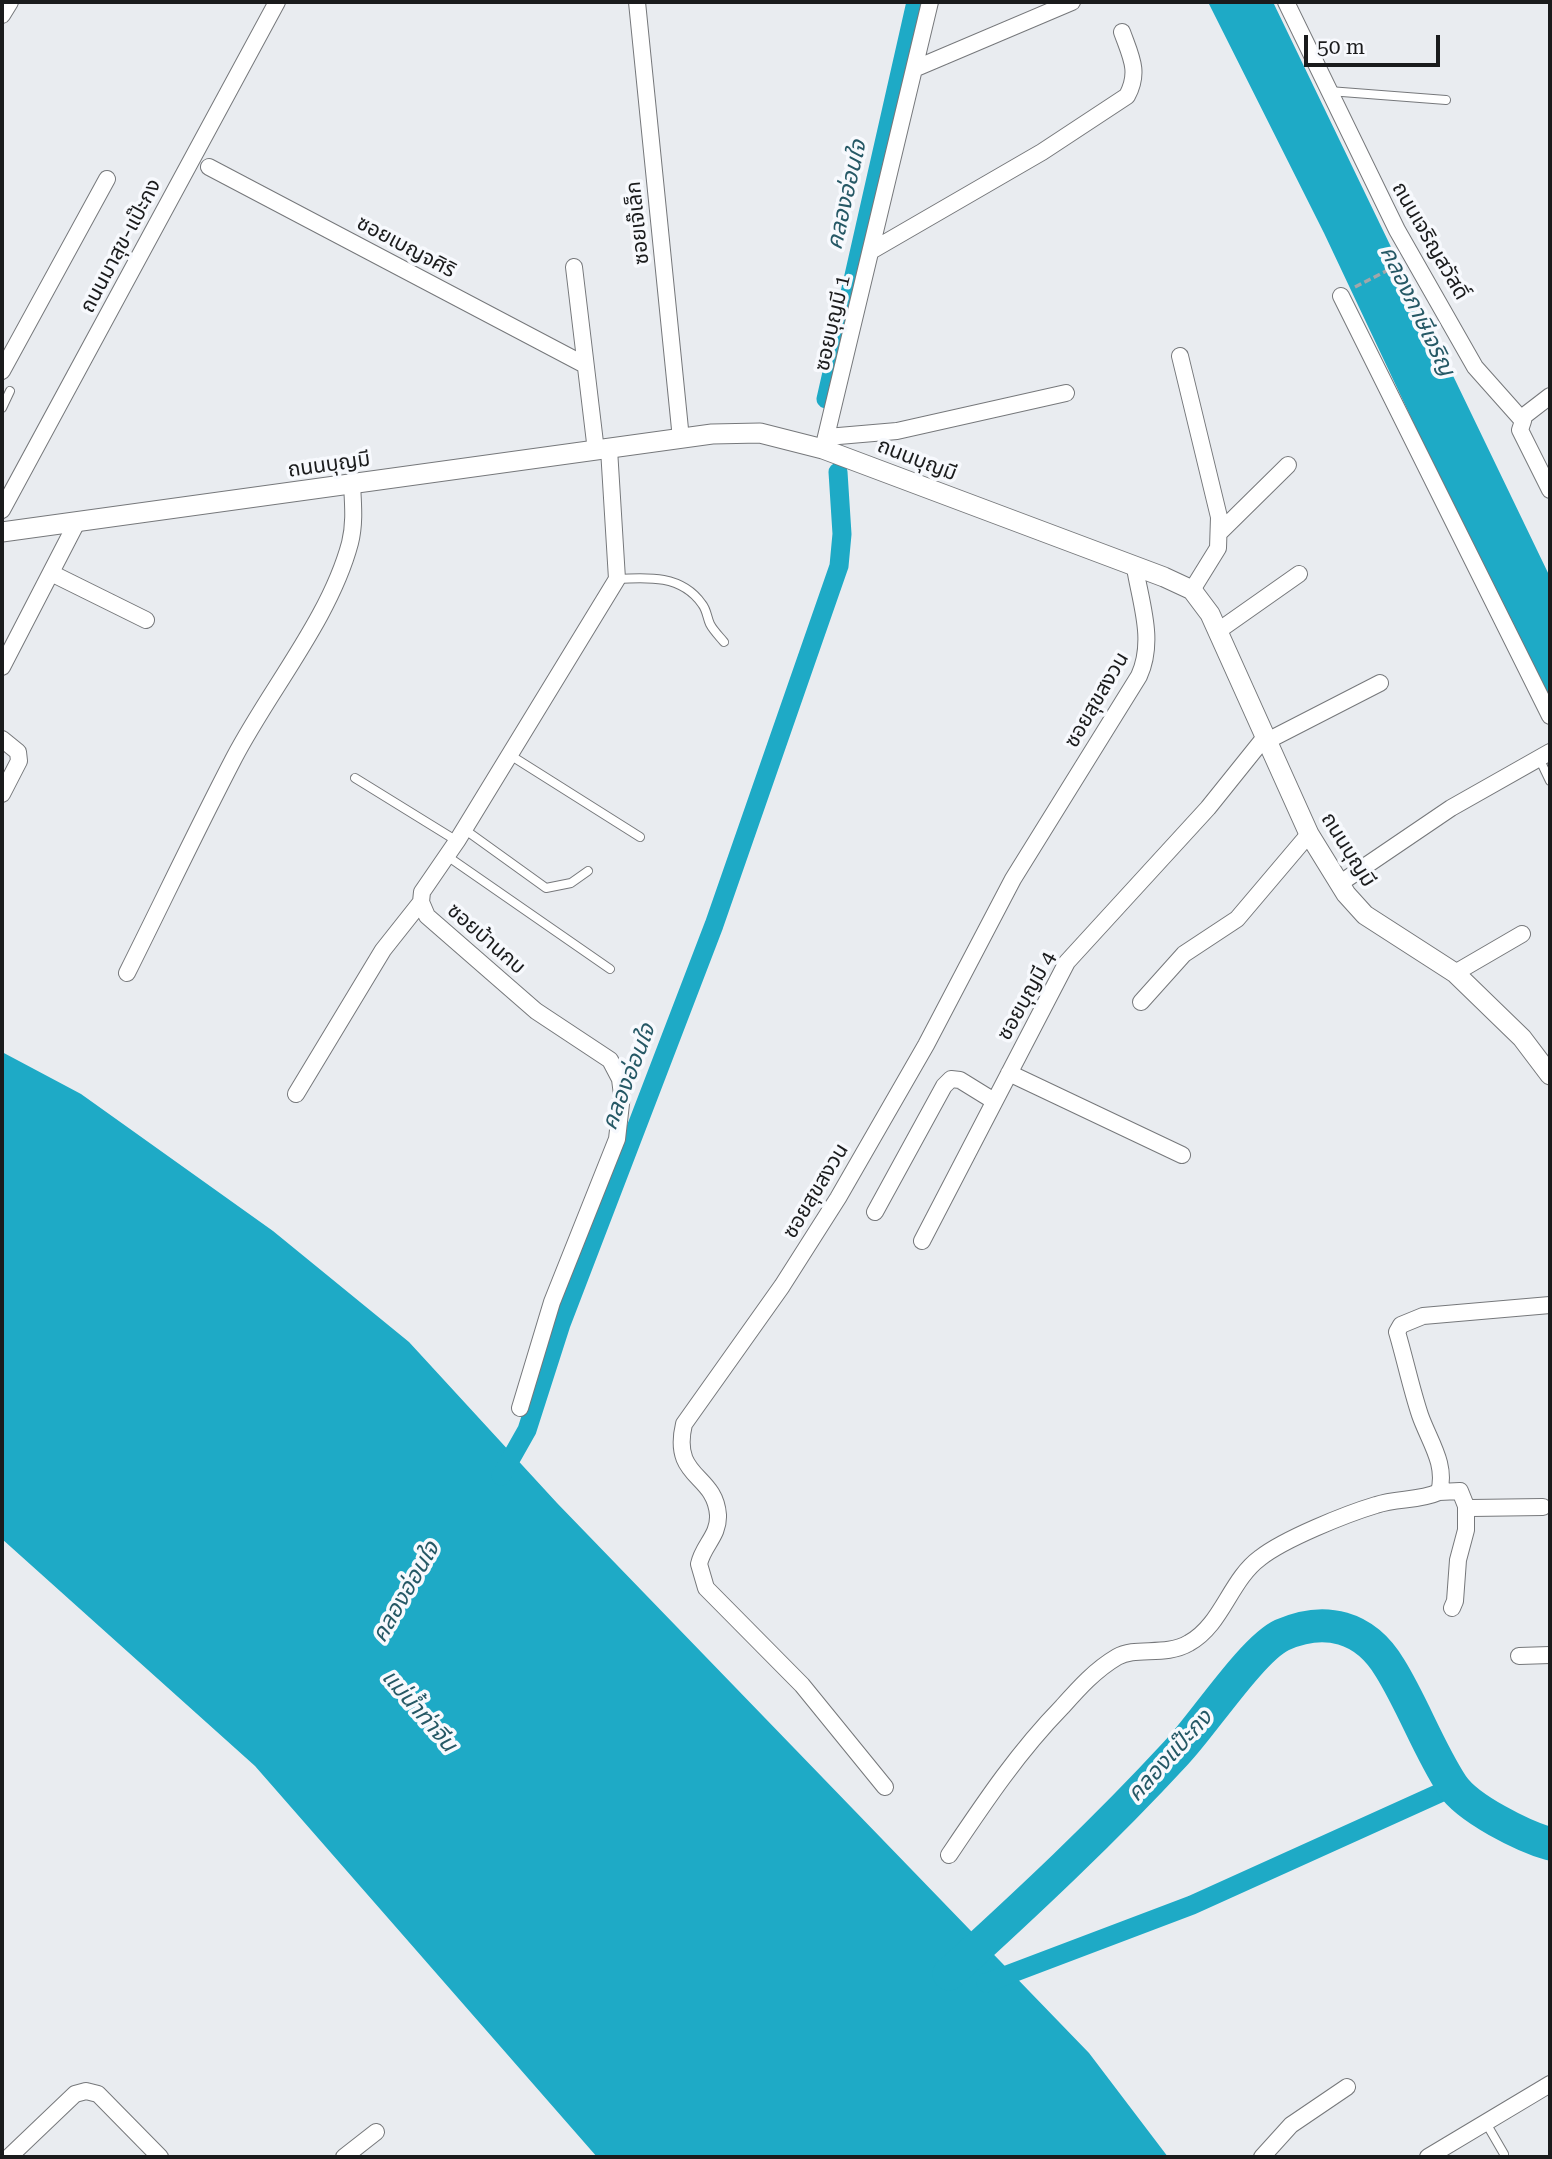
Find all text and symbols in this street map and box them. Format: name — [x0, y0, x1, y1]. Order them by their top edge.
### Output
scale bar — [1307, 21, 1444, 65]
text: 50 m — [1317, 35, 1365, 59]
water label: คลองอ่อนใจ — [821, 138, 873, 252]
street label: ถนนมาสุข-แป๊ะกง — [75, 175, 167, 317]
street label: ถนนเจริญสวัสดิ์ — [1386, 178, 1474, 304]
street label: ซอยเจ๊เล็ก — [621, 180, 655, 266]
street label: ซอยเบญจศิริ — [352, 210, 460, 284]
water label: คลองภาษีเจริญ — [1374, 241, 1460, 381]
street label: ซอยบุญมี 1 — [810, 272, 856, 374]
street label: ถนนบุญมี — [874, 433, 960, 487]
street label: ถนนบุญมี — [286, 447, 372, 483]
street label: ซอยสุขสงวน — [1060, 648, 1134, 752]
street label: ถนนบุญมี — [1315, 808, 1381, 892]
street label: ซอยบ้านกบ — [442, 898, 530, 980]
street label: ซอยบุญมี 4 — [992, 947, 1062, 1045]
water label: คลองอ่อนใจ — [596, 1020, 662, 1134]
street label: ซอยสุขสงวน — [778, 1139, 854, 1243]
water label: คลองอ่อนใจ — [366, 1537, 446, 1647]
water label: แม่น้ำท่าจีน — [376, 1664, 462, 1758]
water label: คลองแป๊ะกง — [1122, 1705, 1218, 1807]

